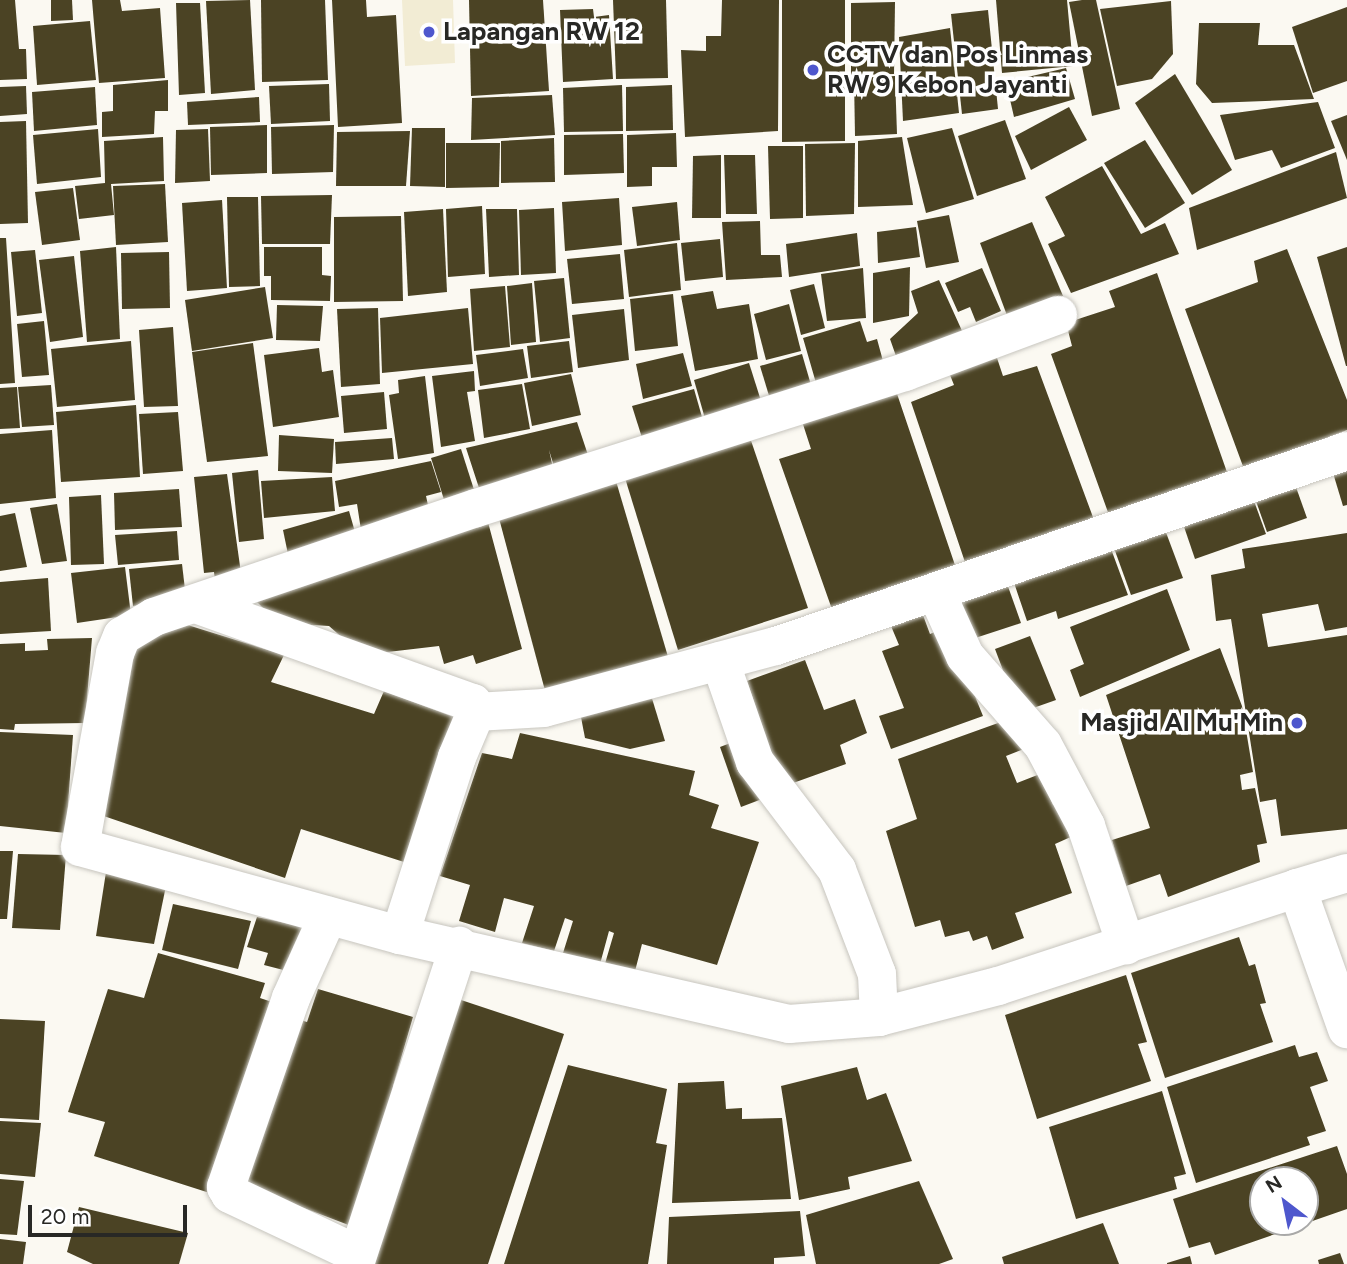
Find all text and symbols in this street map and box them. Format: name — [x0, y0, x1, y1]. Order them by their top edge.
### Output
place label: Lapangan RW 12 — [443, 16, 640, 48]
marker: Lapangan RW 12 — [421, 24, 437, 40]
place label: CCTV dan Pos Linmas RW 9 Kebon Jayanti — [827, 39, 1088, 100]
marker: CCTV dan Pos Linmas RW 9 Kebon Jayanti — [805, 62, 821, 78]
place label: Masjid Al Mu'Min — [1080, 707, 1283, 739]
marker: Masjid Al Mu'Min — [1289, 715, 1305, 731]
north arrow — [1249, 1166, 1319, 1236]
text: N — [1261, 1171, 1286, 1198]
scale bar — [32, 1190, 191, 1234]
text: 20 m — [41, 1204, 89, 1229]

